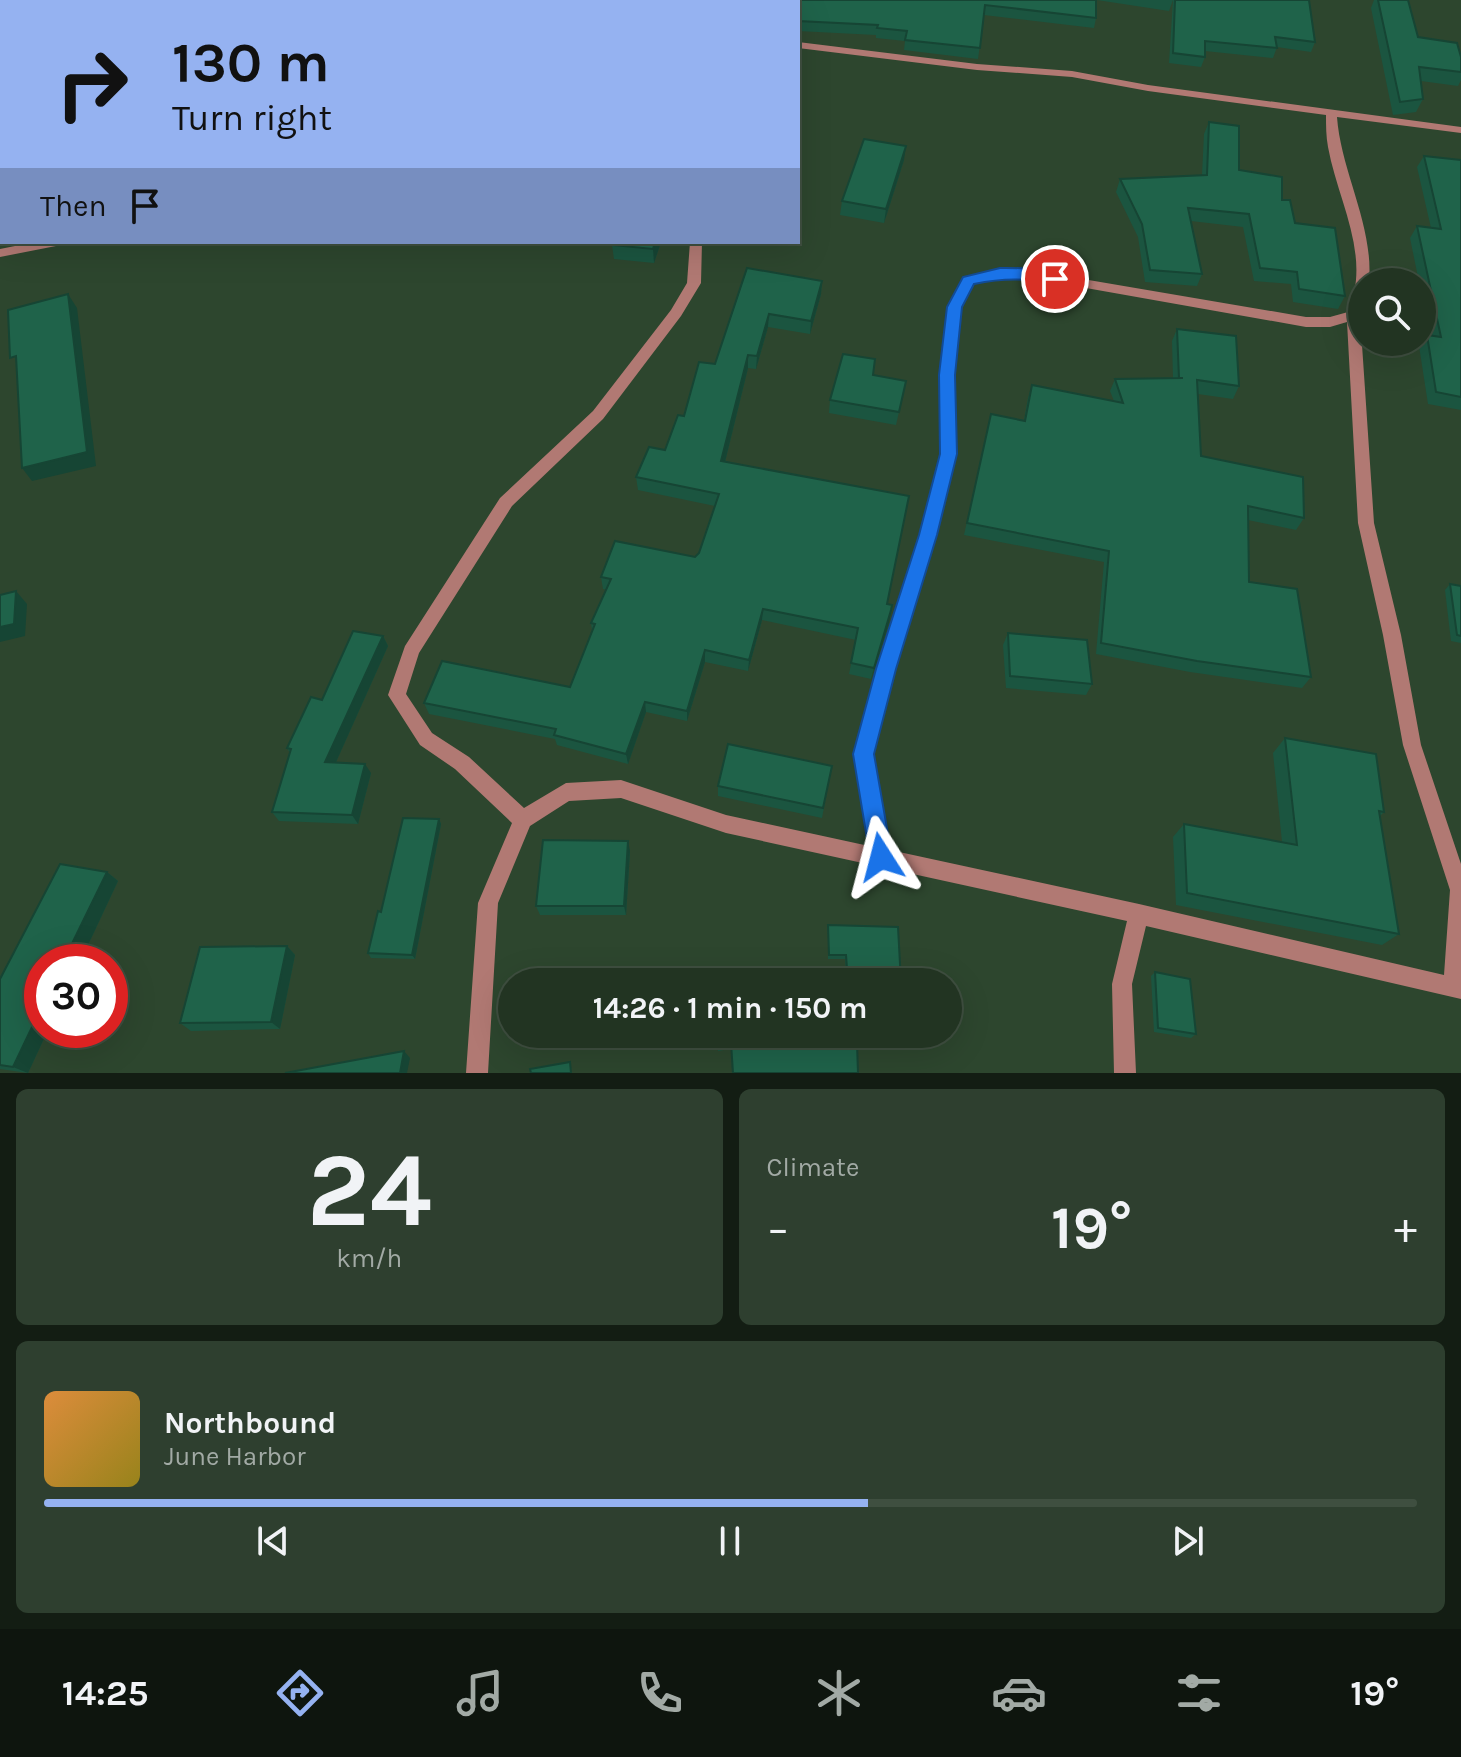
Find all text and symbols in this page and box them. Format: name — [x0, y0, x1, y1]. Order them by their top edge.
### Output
text: 130 m — [172, 30, 330, 95]
icon: right — [40, 32, 144, 136]
text: Turn right — [172, 97, 332, 139]
icon: arrive — [123, 184, 167, 228]
text: Then — [40, 188, 107, 224]
pin — [1021, 245, 1089, 313]
icon: arrive — [1033, 257, 1077, 301]
map controls — [1348, 268, 1436, 356]
button: search — [1348, 268, 1436, 356]
position arrow — [839, 815, 923, 899]
speed limit sign: 30 — [24, 944, 128, 1048]
text: 14:26 · 1 min · 150 m — [593, 990, 867, 1026]
text: 24 — [307, 1130, 432, 1251]
text: Climate — [767, 1152, 859, 1183]
text: 19° — [1051, 1193, 1132, 1263]
text: − — [767, 1203, 790, 1254]
text: + — [1394, 1203, 1417, 1254]
text: km/h — [336, 1243, 402, 1274]
text: Northbound — [164, 1405, 336, 1441]
text: June Harbor — [164, 1441, 306, 1472]
icon: previous — [251, 1519, 295, 1563]
icon: pause — [708, 1519, 752, 1563]
icon: next — [1166, 1519, 1210, 1563]
icon: directions — [272, 1665, 328, 1721]
icon: music — [452, 1665, 508, 1721]
icon: phone — [632, 1665, 688, 1721]
icon: climate — [811, 1665, 867, 1721]
icon: car — [991, 1665, 1047, 1721]
icon: filters — [1171, 1665, 1227, 1721]
text: 14:25 — [62, 1672, 149, 1714]
text: 19° — [1350, 1672, 1399, 1714]

